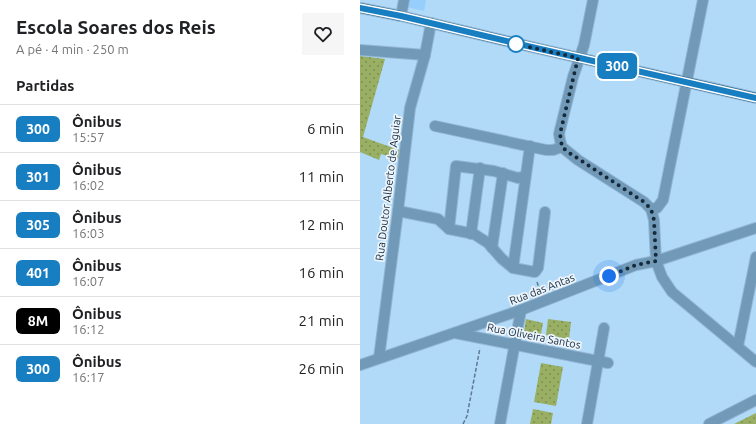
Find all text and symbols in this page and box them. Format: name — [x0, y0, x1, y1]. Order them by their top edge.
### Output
button: heart — [302, 13, 344, 55]
text: Escola Soares dos Reis — [16, 16, 216, 38]
unlabelled marker — [507, 35, 525, 53]
text: A pé · 4 min · 250 m — [16, 42, 129, 56]
line badge: 300 — [594, 53, 640, 79]
text: 300 — [605, 58, 629, 74]
text: Partidas — [16, 77, 74, 94]
text: Ônibus — [72, 113, 122, 130]
street label: Rua Doutor Alberto de Aguiar — [373, 114, 403, 261]
text: 6 min — [307, 120, 344, 137]
text: 300 — [26, 121, 50, 137]
text: 15:57 — [72, 130, 105, 144]
text: Ônibus — [72, 161, 122, 178]
text: 11 min — [298, 168, 344, 185]
text: 301 — [26, 169, 50, 185]
text: 16:02 — [72, 178, 105, 192]
text: Ônibus — [72, 209, 122, 226]
text: 12 min — [298, 216, 344, 233]
text: 305 — [26, 217, 50, 233]
text: 16:03 — [72, 226, 105, 240]
text: Ônibus — [72, 257, 122, 274]
text: 16 min — [298, 264, 344, 281]
text: 401 — [26, 265, 50, 281]
your location — [599, 266, 619, 286]
street label: Rua das Antas — [508, 271, 576, 307]
text: 16:07 — [72, 274, 105, 288]
text: Ônibus — [72, 305, 122, 322]
text: 21 min — [298, 312, 344, 329]
text: 8M — [28, 313, 48, 329]
street label: Rua Oliveira Santos — [486, 321, 582, 351]
text: 16:12 — [72, 322, 105, 336]
text: Ônibus — [72, 353, 122, 370]
text: 26 min — [298, 360, 344, 377]
text: 300 — [26, 361, 50, 377]
text: 16:17 — [72, 370, 105, 384]

